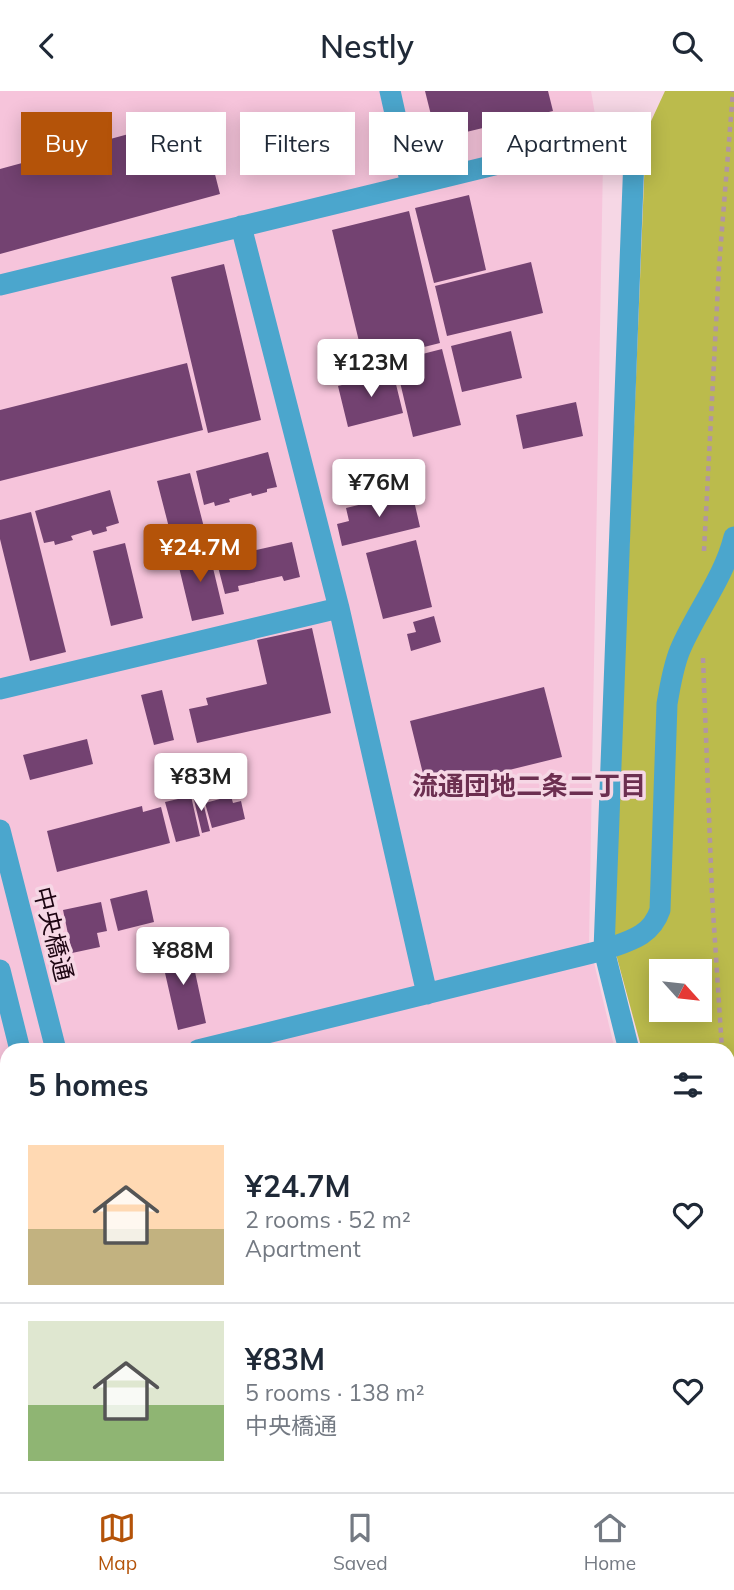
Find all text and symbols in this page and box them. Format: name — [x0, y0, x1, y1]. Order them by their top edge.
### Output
text: Nestly — [320, 26, 414, 66]
icon: back — [28, 27, 66, 65]
icon: search — [668, 27, 706, 65]
chip: Buy — [21, 112, 112, 175]
chip: Rent — [126, 112, 226, 175]
chip: Filters — [240, 112, 355, 175]
chip: New — [369, 112, 468, 175]
chip: Apartment — [482, 112, 651, 175]
pin: ¥123M — [322, 339, 420, 399]
text: ¥123M — [333, 347, 409, 376]
pin: ¥76M — [338, 459, 420, 519]
text: ¥76M — [348, 467, 410, 496]
pin: ¥24.7M — [143, 525, 257, 584]
text: ¥24.7M — [160, 532, 240, 561]
pin: ¥83M — [160, 753, 242, 813]
text: ¥83M — [170, 761, 232, 790]
district label: 流通団地二条二丁目 — [412, 769, 646, 802]
street label: 中央橋通 — [28, 884, 80, 984]
pin: ¥88M — [142, 927, 224, 987]
text: ¥88M — [152, 935, 214, 964]
north arrow — [649, 959, 712, 1022]
map controls — [649, 959, 712, 1022]
text: 5 homes — [28, 1066, 149, 1104]
icon: filters — [669, 1066, 707, 1104]
text: ¥24.7M — [245, 1167, 351, 1205]
icon: home — [84, 1173, 168, 1257]
icon: heart — [669, 1196, 707, 1234]
text: 2 rooms · 52 m² — [245, 1205, 411, 1234]
text: Apartment — [245, 1234, 361, 1263]
text: ¥83M — [245, 1340, 325, 1378]
icon: home — [84, 1349, 168, 1433]
icon: heart — [669, 1372, 707, 1410]
text: 5 rooms · 138 m² — [245, 1378, 425, 1407]
text: 中央橋通 — [245, 1411, 337, 1440]
tab: Map — [98, 1509, 137, 1575]
tab: Saved — [333, 1509, 388, 1575]
tab: Home — [584, 1509, 636, 1575]

